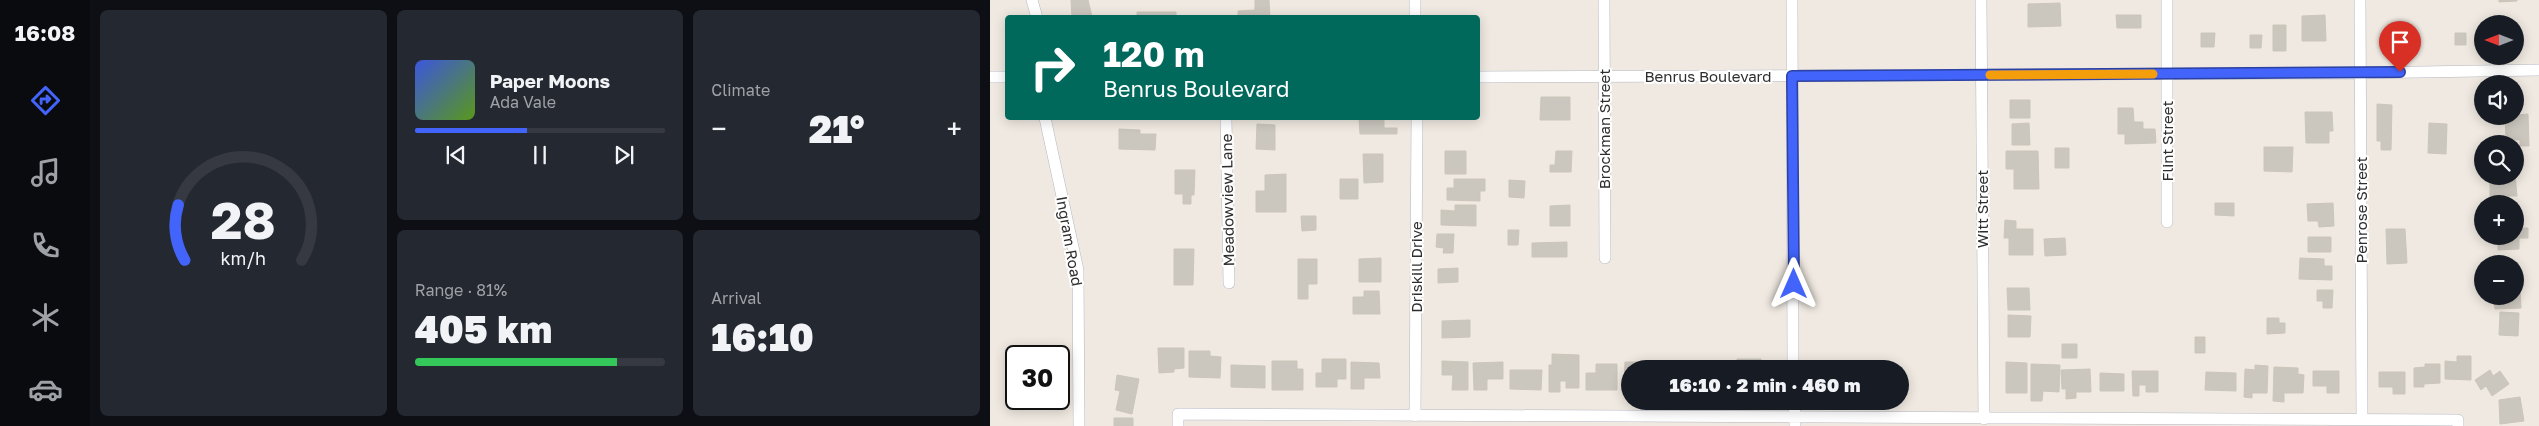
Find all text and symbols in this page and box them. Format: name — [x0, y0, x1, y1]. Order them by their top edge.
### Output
north arrow — [2474, 15, 2524, 65]
map controls — [2474, 15, 2524, 305]
text: 16:08 — [15, 19, 75, 46]
pin — [2379, 21, 2421, 72]
icon: arrive — [2386, 28, 2414, 56]
text: 120 m — [1103, 33, 1205, 75]
icon: right — [1020, 35, 1085, 100]
street label: Benrus Boulevard — [1644, 67, 1772, 85]
text: Paper Moons — [490, 69, 610, 92]
street label: Brockman Street — [1595, 69, 1613, 189]
text: Benrus Boulevard — [1103, 75, 1289, 102]
button: sound — [2474, 75, 2524, 125]
text: Climate — [711, 80, 770, 100]
icon: directions — [28, 83, 63, 118]
text: Ada Vale — [490, 92, 556, 112]
street label: Flint Street — [2158, 101, 2176, 181]
text: 21° — [809, 106, 865, 151]
text: − — [711, 112, 727, 145]
text: + — [947, 112, 962, 145]
street label: Meadowview Lane — [1217, 133, 1237, 266]
button: search — [2474, 135, 2524, 185]
icon: previous — [442, 141, 470, 169]
icon: pause — [526, 141, 554, 169]
icon: next — [610, 141, 638, 169]
icon: music — [28, 155, 63, 190]
street label: Penrose Street — [2352, 156, 2370, 264]
street label: Witt Street — [1973, 170, 1991, 248]
text: 28 — [211, 188, 276, 250]
street label: Ingram Road — [1053, 195, 1087, 287]
button: + — [2474, 195, 2524, 245]
street label: Driskill Drive — [1407, 221, 1425, 313]
icon: phone — [28, 228, 63, 263]
text: km/h — [221, 247, 266, 269]
button: − — [2474, 255, 2524, 305]
position arrow — [1767, 257, 1819, 309]
text: Range · 81% — [415, 280, 507, 300]
text: Arrival — [711, 288, 761, 308]
icon: climate — [28, 300, 63, 335]
text: 405 km — [415, 306, 552, 351]
text: 16:10 — [711, 314, 814, 359]
speed limit sign: 30 — [1005, 345, 1070, 410]
icon: car — [28, 372, 63, 407]
text: 16:10 · 2 min · 460 m — [1669, 373, 1861, 396]

